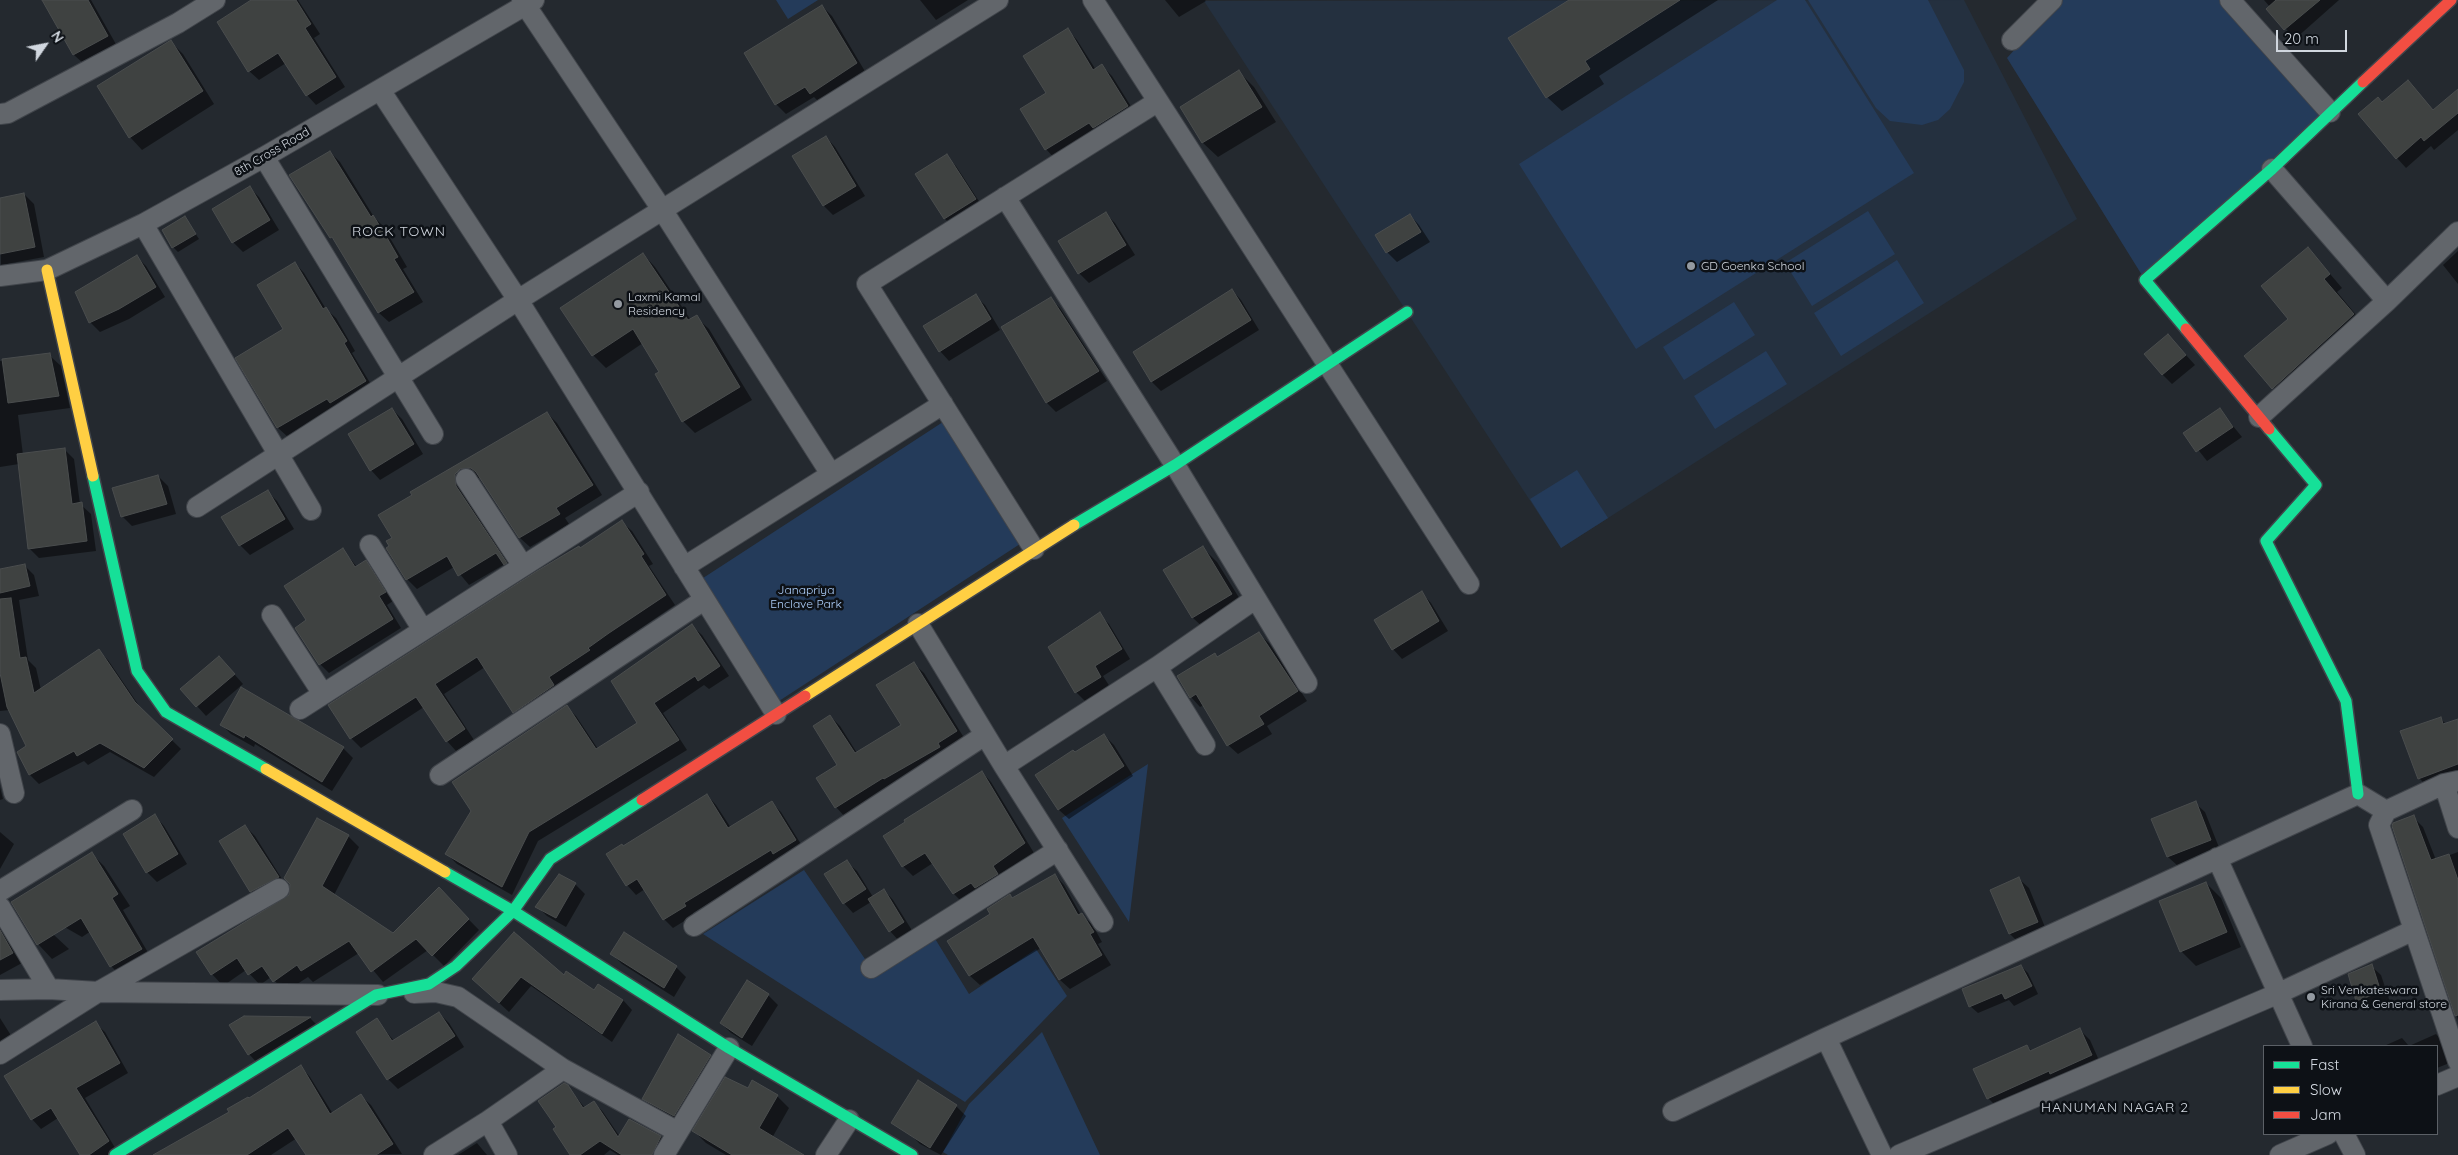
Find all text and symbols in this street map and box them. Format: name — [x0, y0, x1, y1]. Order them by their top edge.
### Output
north arrow — [20, 20, 70, 70]
scale bar — [2278, 20, 2349, 52]
text: N — [47, 28, 68, 46]
text: 20 m — [2284, 29, 2319, 48]
street label: 8th Cross Road — [232, 125, 312, 179]
district label: ROCK TOWN — [351, 224, 447, 240]
place label: GD Goenka School — [1701, 259, 1804, 273]
marker: GD Goenka School — [1685, 260, 1697, 272]
place label: Laxmi Kamal Residency — [628, 290, 701, 318]
marker: Laxmi Kamal Residency — [612, 298, 624, 310]
park label: Janapriya Enclave Park — [770, 583, 842, 611]
place label: Sri Venkateswara Kirana & General store — [2321, 983, 2447, 1011]
marker: Sri Venkateswara Kirana & General store — [2305, 991, 2317, 1003]
legend — [2263, 1045, 2438, 1135]
text: Fast — [2310, 1055, 2339, 1074]
text: Slow — [2310, 1080, 2342, 1099]
district label: HANUMAN NAGAR 2 — [2039, 1100, 2191, 1116]
text: Jam — [2310, 1105, 2341, 1124]

